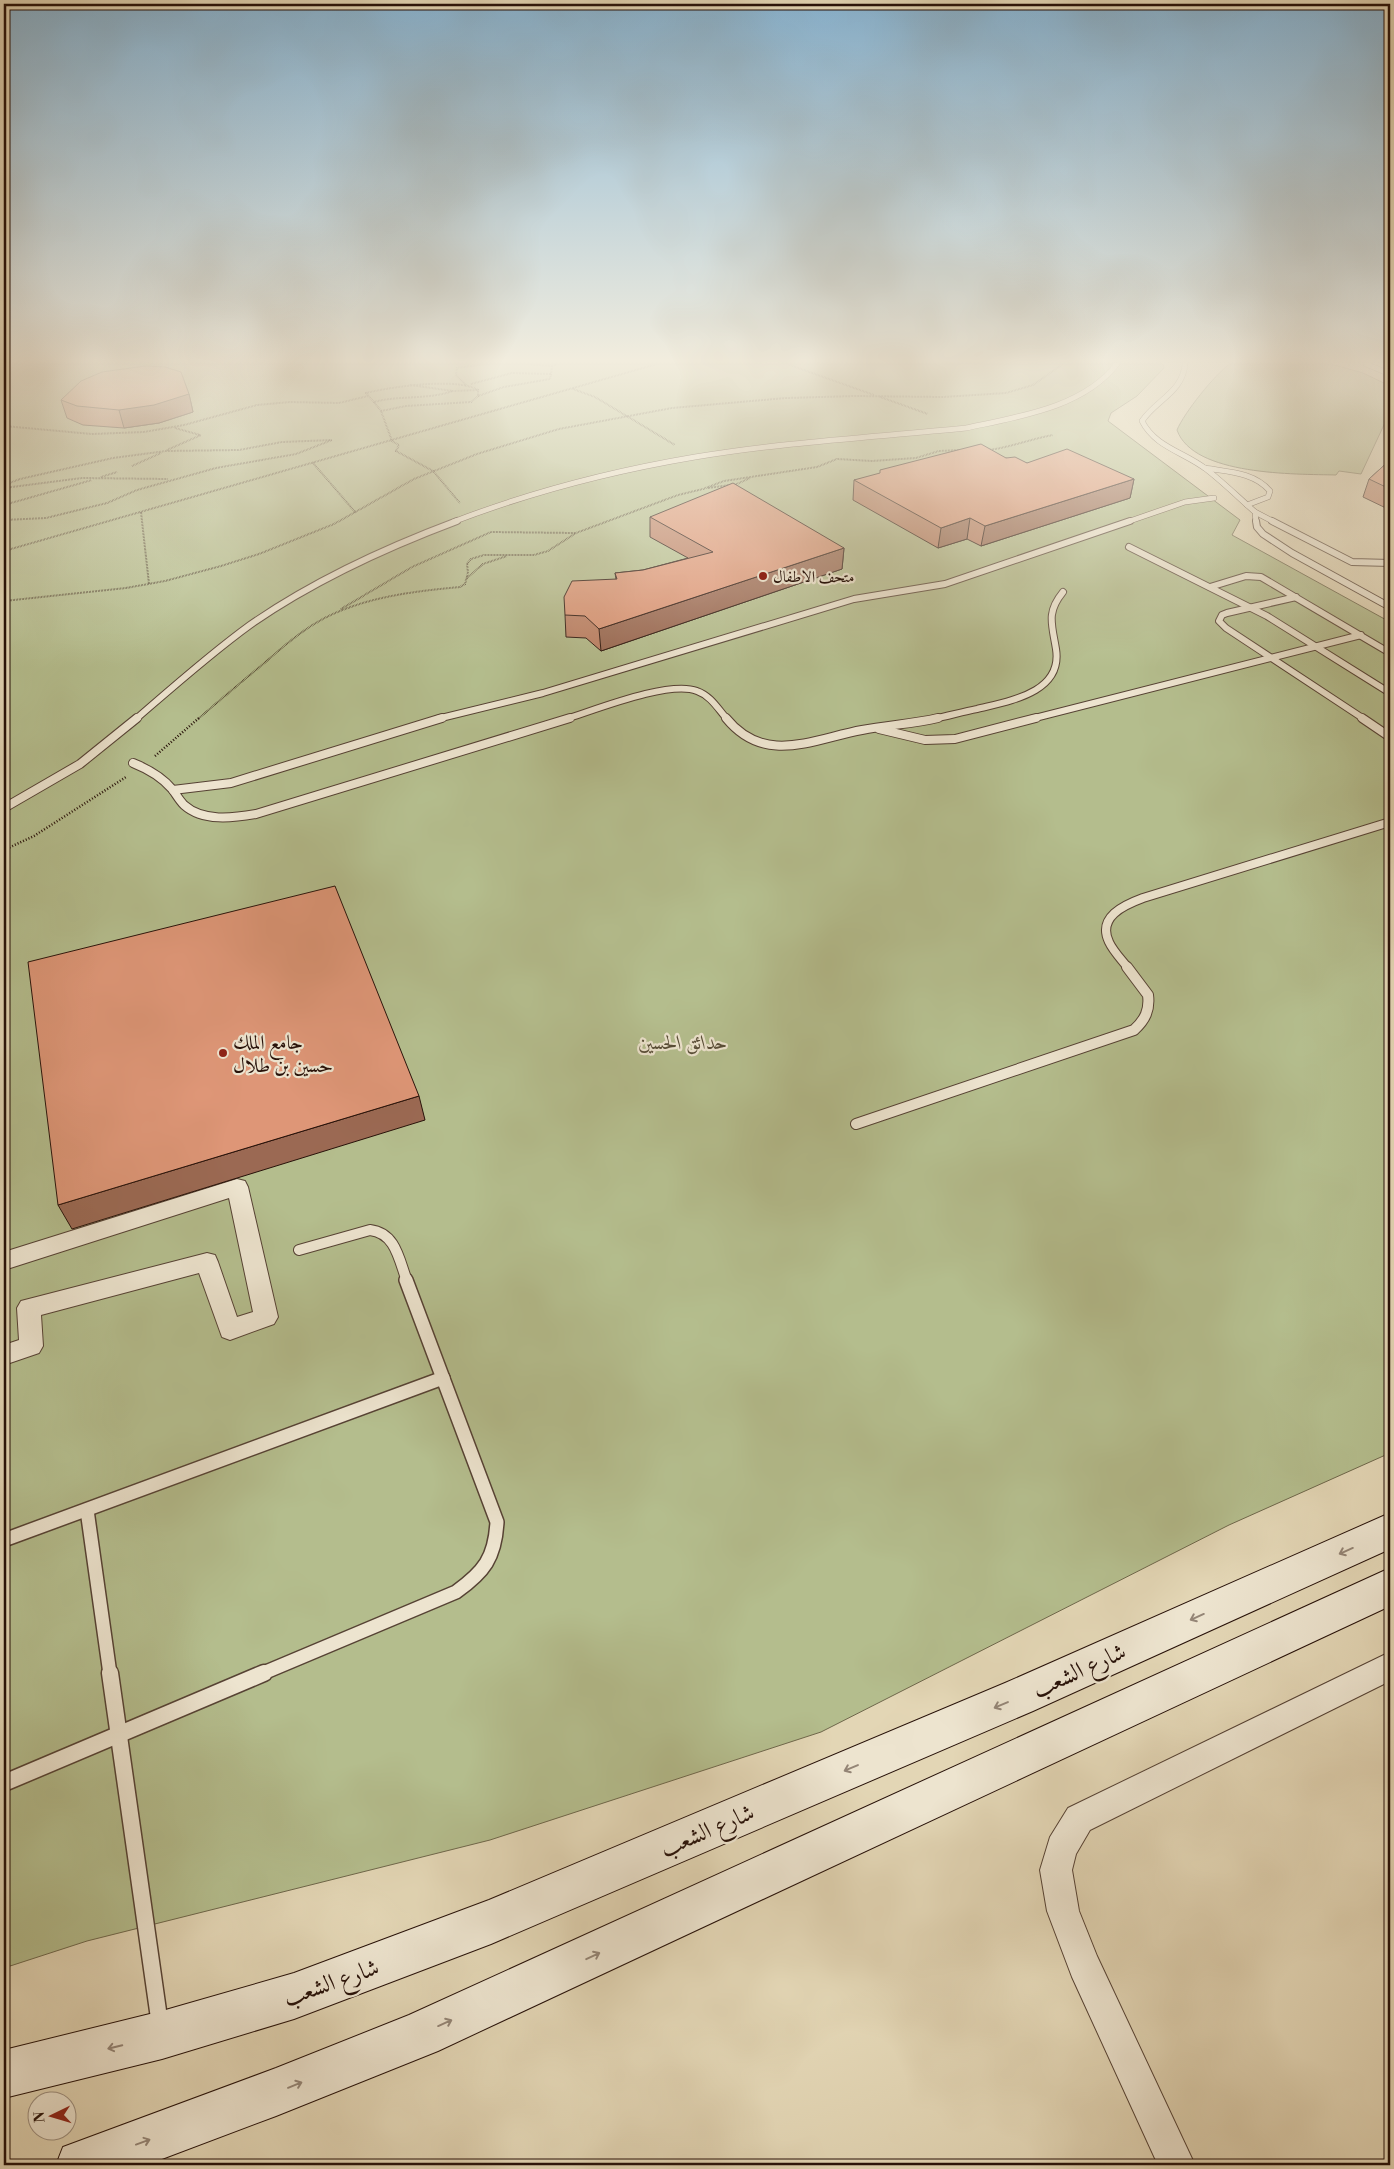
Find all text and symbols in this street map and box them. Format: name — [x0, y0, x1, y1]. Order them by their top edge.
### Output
place label: متحف الاطفال — [773, 567, 854, 587]
marker: متحف الاطفال — [757, 570, 769, 582]
place label: جامع الملك حسين بن طلال — [233, 1031, 333, 1079]
park label: حدائق الحسين — [638, 1031, 728, 1056]
marker: جامع الملك حسين بن طلال — [217, 1047, 229, 1059]
one-way arrow — [1339, 1547, 1354, 1557]
one-way arrow — [1190, 1613, 1205, 1623]
street label: شارع الشعب — [1028, 1637, 1133, 1709]
one-way arrow — [994, 1700, 1009, 1710]
one-way arrow — [844, 1764, 859, 1774]
street label: شارع الشعب — [656, 1798, 761, 1868]
one-way arrow — [585, 1950, 600, 1960]
street label: شارع الشعب — [279, 1953, 385, 2017]
one-way arrow — [437, 2018, 452, 2028]
one-way arrow — [107, 2043, 123, 2052]
one-way arrow — [287, 2079, 302, 2089]
north arrow — [28, 2092, 78, 2142]
text: N — [31, 2111, 49, 2123]
one-way arrow — [135, 2137, 150, 2146]

